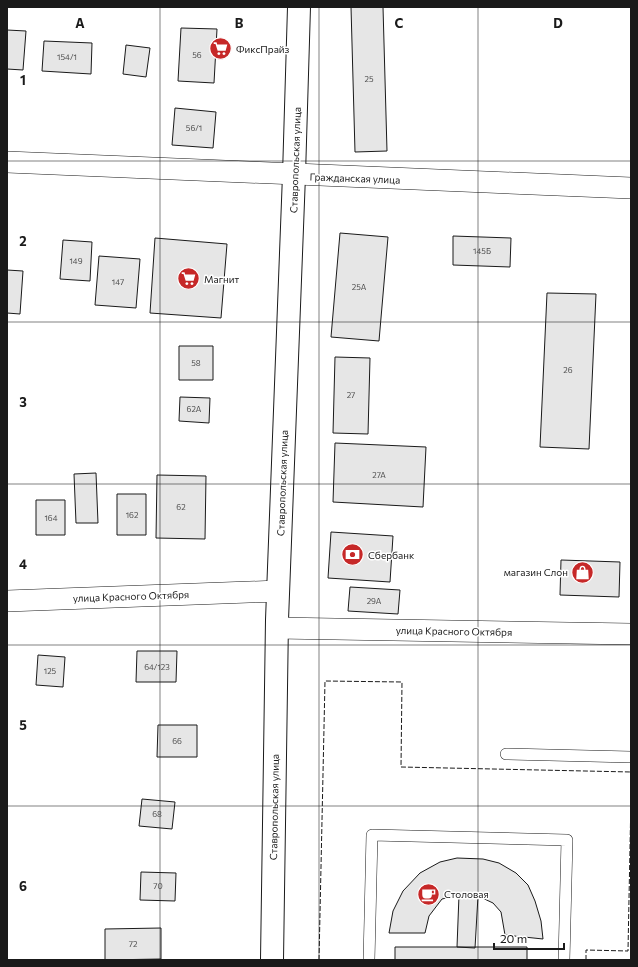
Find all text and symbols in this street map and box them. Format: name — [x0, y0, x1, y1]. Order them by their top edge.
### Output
text: A — [75, 15, 85, 31]
text: B — [235, 15, 244, 31]
text: C — [395, 15, 404, 31]
text: D — [553, 15, 563, 31]
supermarket icon: ФиксПрайз — [207, 36, 233, 62]
place label: ФиксПрайз — [236, 43, 290, 55]
house number: 56 — [192, 50, 202, 60]
house number: 154/1 — [57, 52, 77, 62]
text: 1 — [20, 72, 26, 88]
house number: 25 — [364, 74, 374, 84]
street label: Ставропольская улица — [287, 107, 303, 213]
house number: 56/1 — [186, 123, 202, 133]
street label: Гражданская улица — [310, 170, 400, 186]
text: 2 — [19, 233, 27, 249]
house number: 145Б — [473, 246, 491, 256]
house number: 149 — [69, 256, 83, 266]
supermarket icon: Магнит — [175, 266, 201, 292]
place label: Магнит — [204, 273, 239, 285]
house number: 147 — [112, 277, 124, 287]
house number: 25А — [352, 282, 367, 292]
house number: 58 — [191, 358, 201, 368]
house number: 26 — [563, 365, 573, 375]
house number: 27 — [347, 390, 355, 400]
text: 3 — [19, 394, 27, 410]
house number: 62А — [187, 404, 202, 414]
street label: Ставропольская улица — [274, 430, 290, 536]
house number: 27А — [372, 470, 386, 480]
house number: 62 — [176, 502, 186, 512]
house number: 162 — [126, 510, 139, 520]
house number: 164 — [44, 513, 58, 523]
bank icon: Сбербанк — [339, 542, 365, 568]
place label: Сбербанк — [368, 549, 415, 561]
text: 4 — [19, 556, 27, 572]
shop icon: магазин Слон — [570, 559, 596, 585]
place label: магазин Слон — [504, 566, 568, 578]
street label: улица Красного Октября — [73, 588, 189, 604]
house number: 29А — [367, 596, 382, 606]
street label: улица Красного Октября — [396, 624, 512, 638]
house number: 64/123 — [144, 662, 170, 672]
house number: 125 — [44, 666, 57, 676]
text: 5 — [19, 717, 27, 733]
house number: 66 — [172, 736, 182, 746]
street label: Ставропольская улица — [267, 754, 281, 860]
house number: 68 — [152, 809, 162, 819]
text: 6 — [19, 878, 27, 894]
house number: 70 — [153, 881, 163, 891]
cafe icon: Столовая — [415, 881, 441, 907]
place label: Столовая — [444, 888, 489, 900]
scale bar — [494, 925, 564, 951]
text: 20 m — [500, 931, 527, 945]
house number: 72 — [129, 939, 138, 949]

